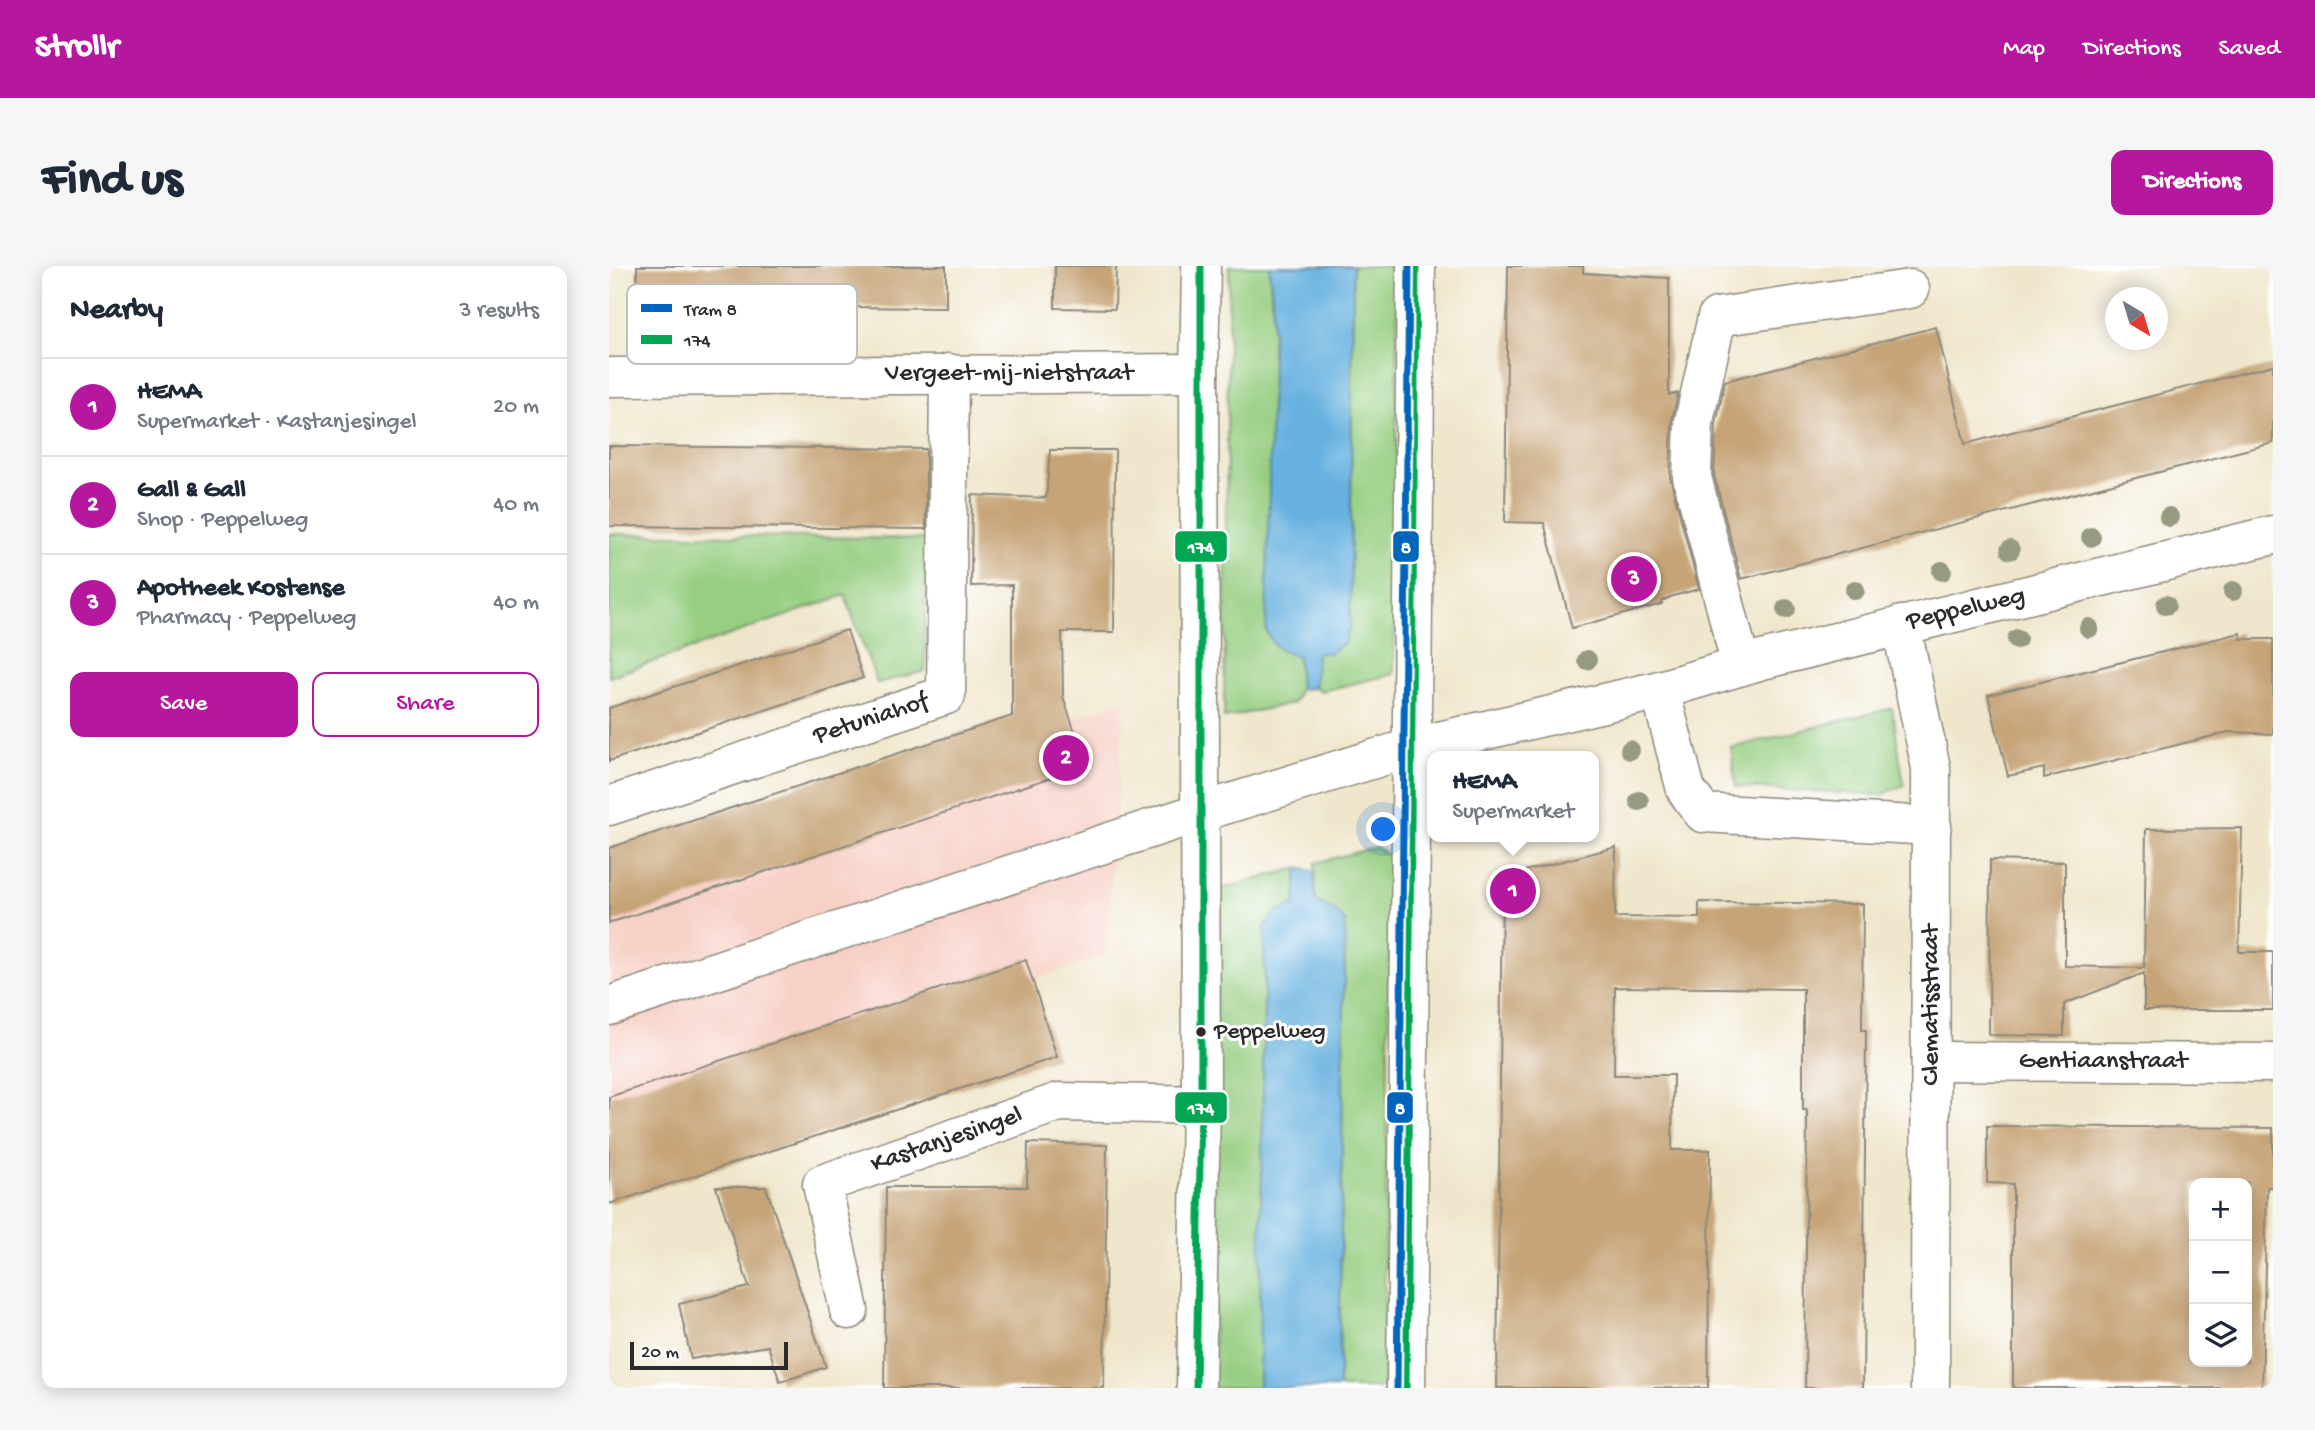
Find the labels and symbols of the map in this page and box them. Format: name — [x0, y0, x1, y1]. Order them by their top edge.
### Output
legend — [627, 284, 857, 364]
north arrow — [2105, 287, 2168, 350]
text: Tram 8 — [683, 300, 737, 323]
text: 174 — [683, 331, 711, 354]
street label: Vergeet-mij-nietstraat — [884, 359, 1135, 390]
line badge: 174 — [1174, 530, 1228, 563]
line badge: 8 — [1392, 530, 1420, 563]
text: 174 — [1187, 538, 1215, 561]
text: 8 — [1401, 538, 1412, 561]
pin: 3 — [1611, 553, 1657, 605]
street label: Peppelweg — [1903, 581, 2028, 639]
street label: Petuniahof — [809, 686, 934, 753]
pin: 2 — [1043, 732, 1089, 784]
your location — [1366, 812, 1400, 846]
pin: 1 — [1490, 865, 1536, 917]
street label: Clematisstraat — [1917, 922, 1948, 1085]
place label: Peppelweg — [1213, 1018, 1326, 1047]
marker: Peppelweg — [1194, 1025, 1208, 1039]
street label: Gentiaanstraat — [2019, 1047, 2190, 1078]
line badge: 174 — [1174, 1091, 1228, 1124]
line badge: 8 — [1386, 1091, 1414, 1124]
text: 174 — [1187, 1099, 1215, 1122]
text: 8 — [1395, 1099, 1406, 1122]
street label: Kastanjesingel — [867, 1101, 1027, 1181]
scale bar — [630, 1339, 787, 1371]

